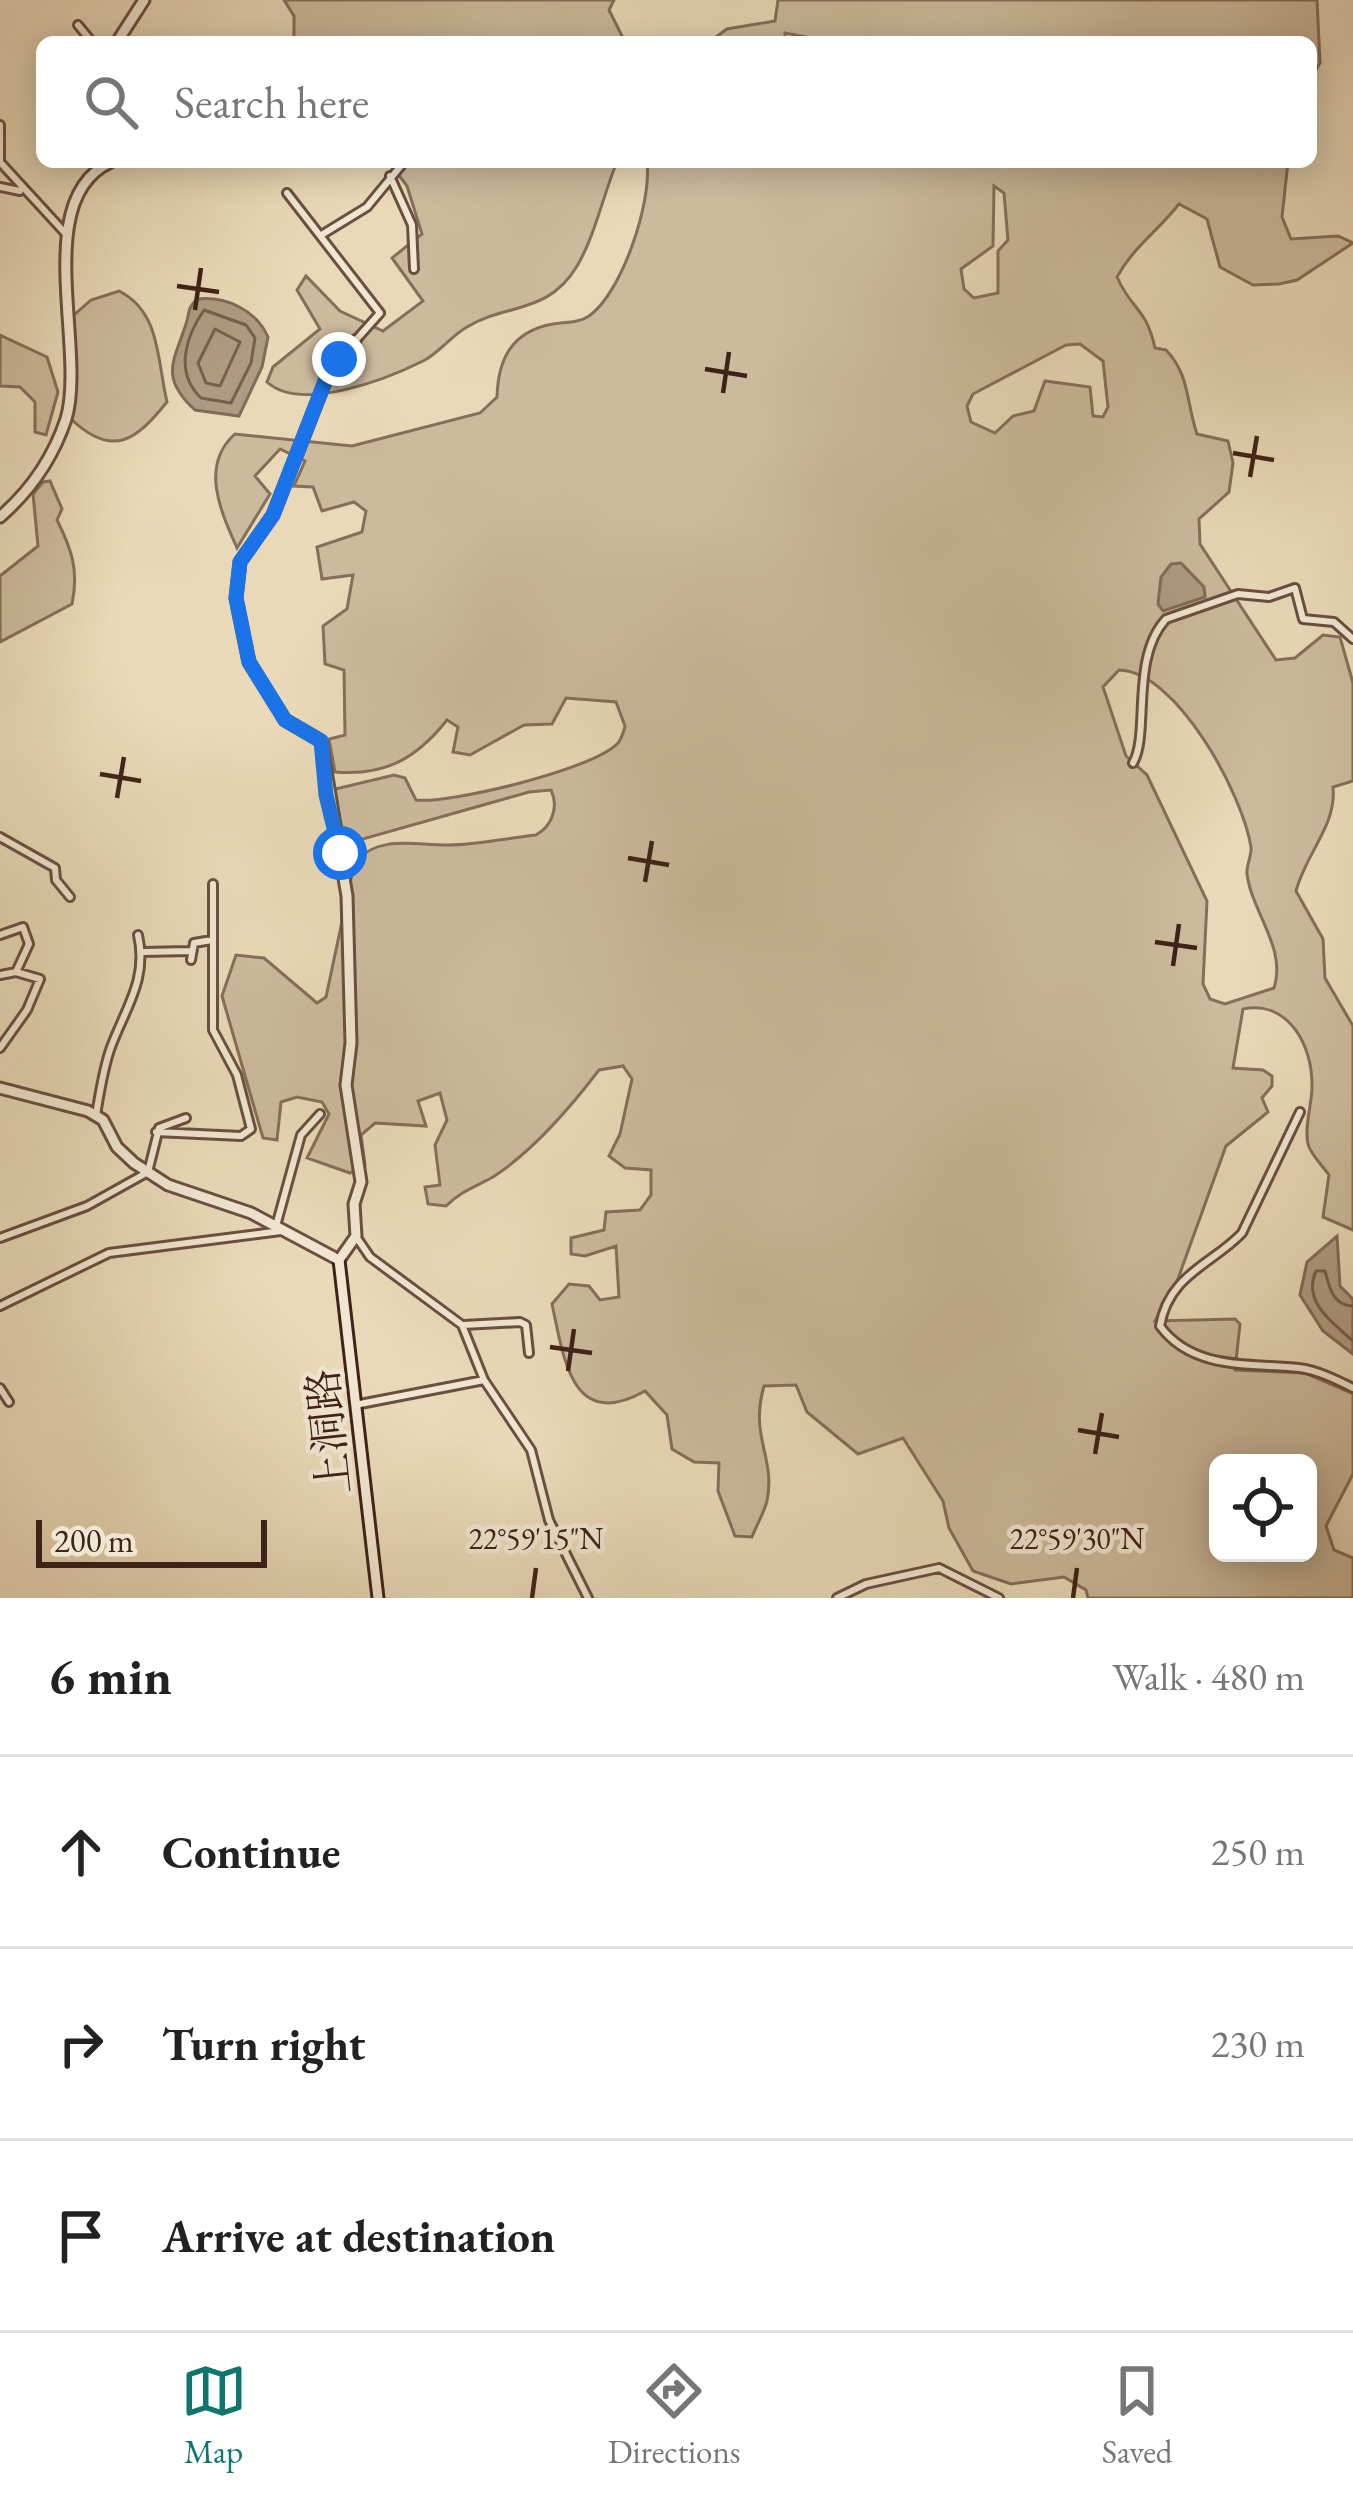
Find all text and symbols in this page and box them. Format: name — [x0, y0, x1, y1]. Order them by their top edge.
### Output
search box — [36, 36, 1317, 168]
icon: search — [78, 69, 144, 135]
text: Search here — [174, 73, 369, 131]
route end — [312, 332, 366, 386]
route start — [313, 826, 367, 880]
street label: 上洞路 — [295, 1366, 362, 1497]
map controls — [1209, 1454, 1317, 1562]
button: locate — [1209, 1454, 1317, 1562]
scale bar — [36, 1514, 267, 1567]
text: 200 m — [54, 1519, 134, 1562]
text: 22°59'15"N — [469, 1519, 604, 1558]
text: 22°59'30"N — [1010, 1519, 1145, 1558]
text: 6 min — [48, 1643, 172, 1709]
text: Walk · 480 m — [1112, 1651, 1305, 1702]
icon: ahead — [48, 1819, 114, 1885]
text: Continue — [162, 1823, 340, 1881]
text: 250 m — [1211, 1826, 1305, 1877]
icon: right — [48, 2011, 114, 2077]
text: Turn right — [162, 2015, 365, 2073]
text: 230 m — [1211, 2018, 1305, 2069]
icon: arrive — [48, 2203, 114, 2269]
text: Arrive at destination — [162, 2207, 555, 2265]
tab: Map — [181, 2358, 247, 2473]
tab: Directions — [608, 2358, 741, 2473]
tab: Saved — [1102, 2358, 1172, 2473]

